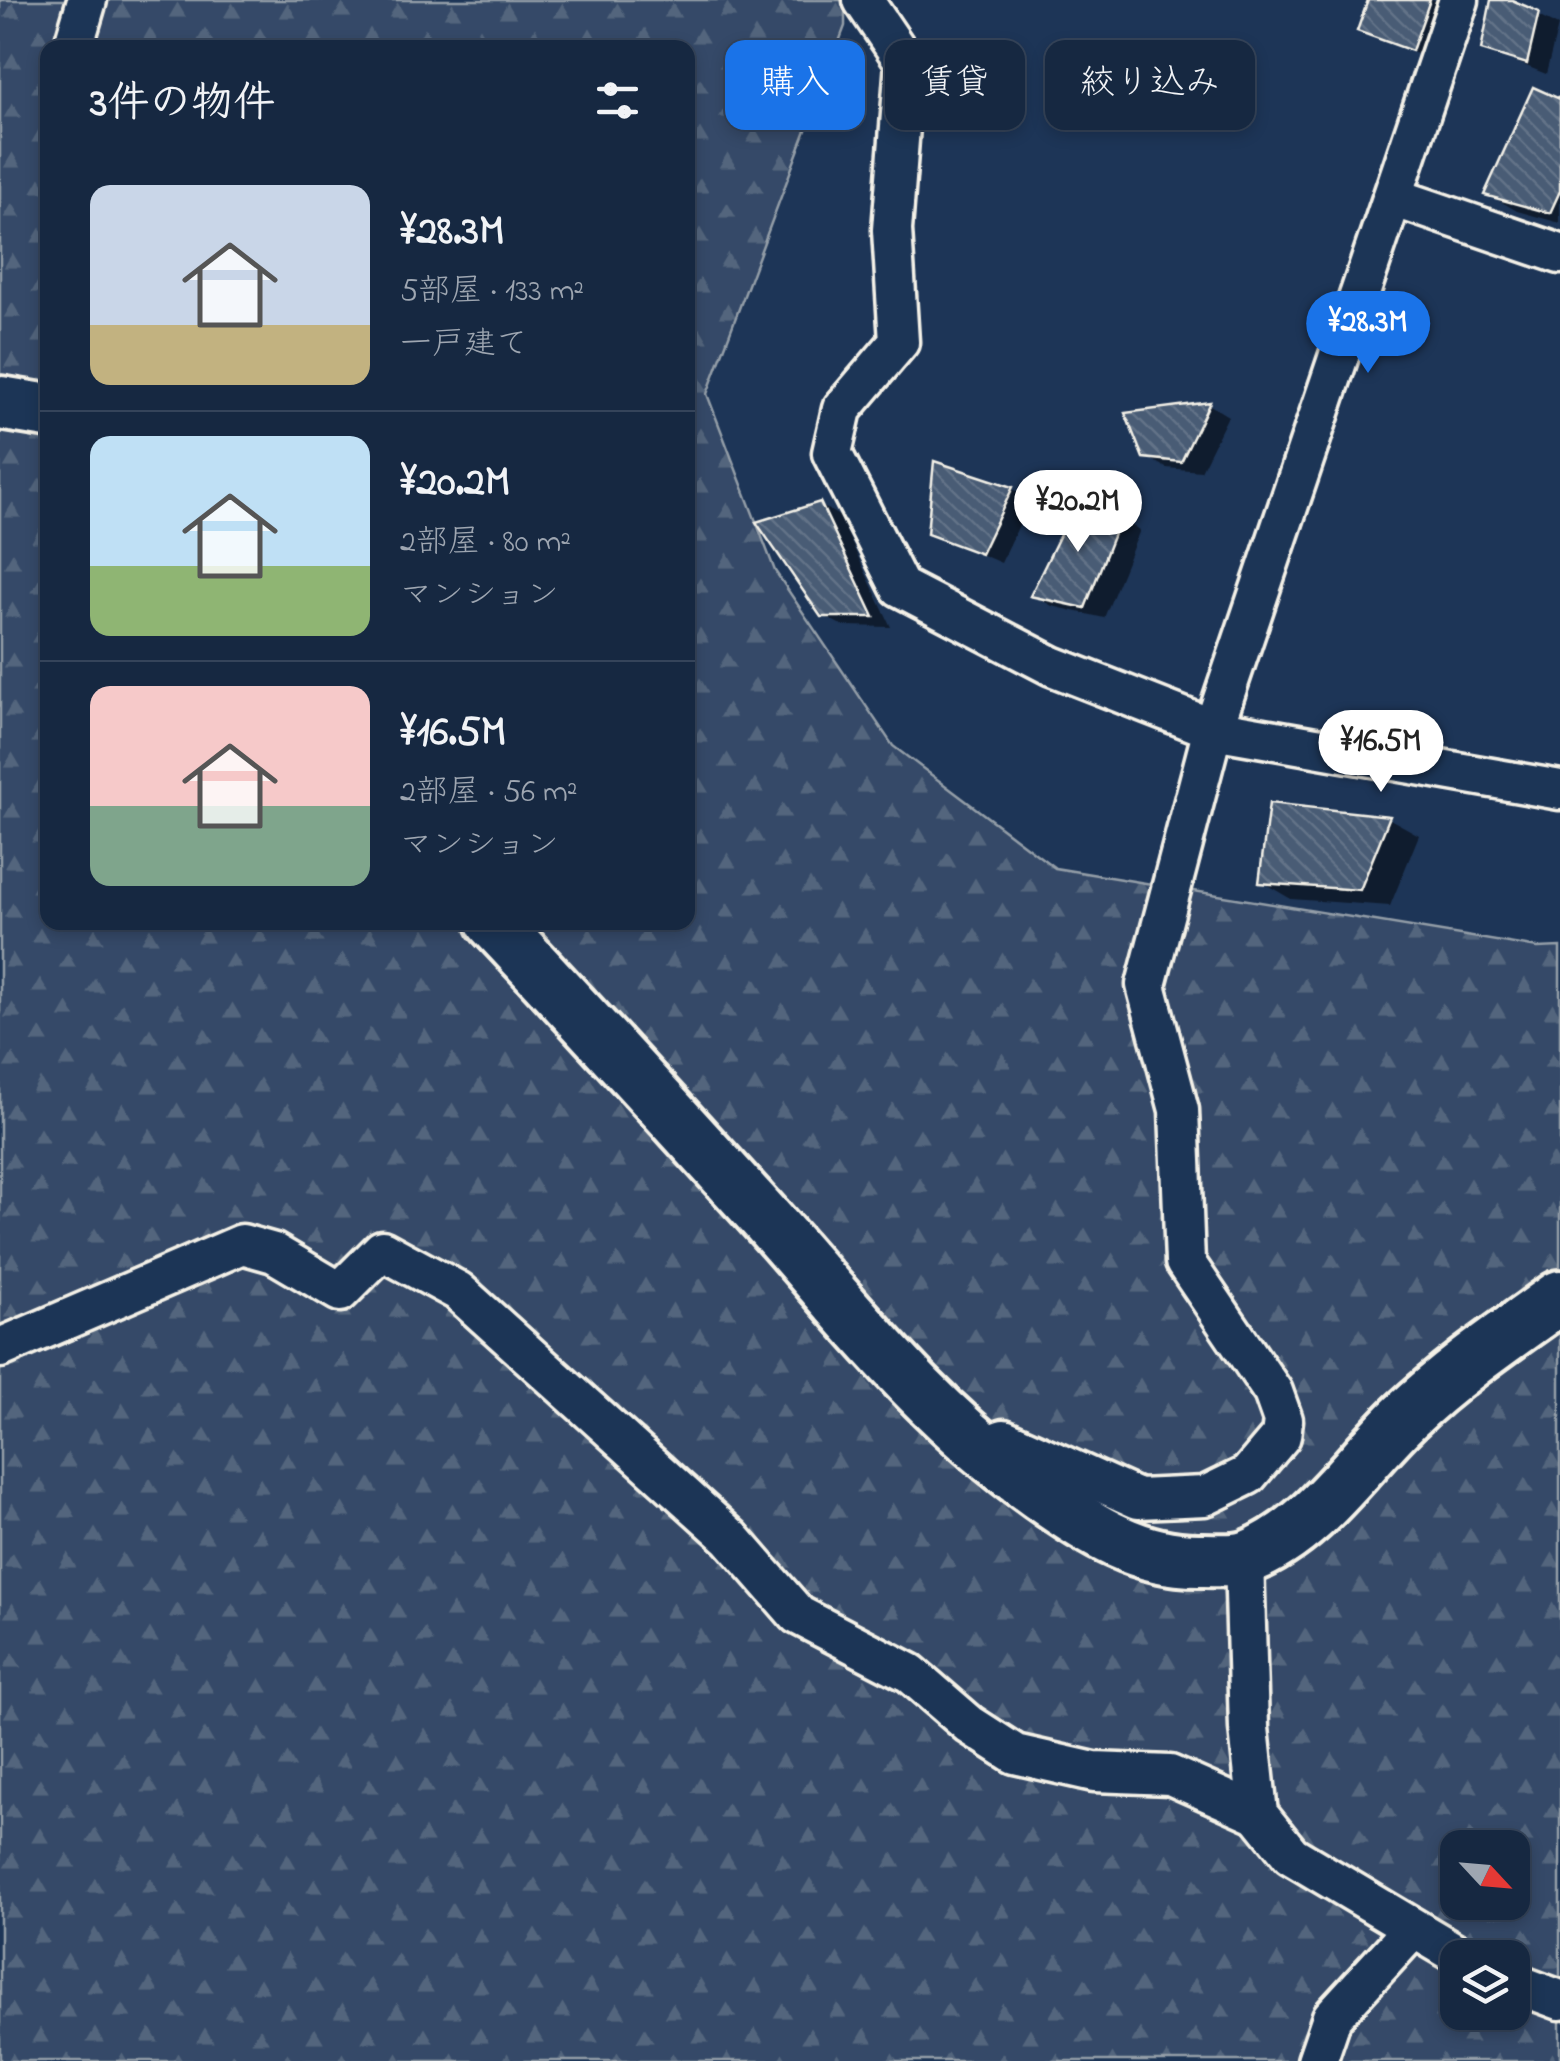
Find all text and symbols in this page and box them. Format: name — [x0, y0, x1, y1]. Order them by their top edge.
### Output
chip: 購入 — [725, 40, 865, 130]
chip: 賃貸 — [885, 40, 1025, 130]
chip: 絞り込み — [1045, 40, 1255, 130]
icon: filters — [590, 73, 645, 128]
text: 3件の物件 — [90, 74, 275, 135]
text: ¥28.3M — [400, 202, 504, 263]
icon: home — [170, 225, 290, 345]
text: 5部屋 · 133 m² — [400, 269, 584, 316]
pin: ¥28.3M — [1287, 291, 1449, 376]
text: ¥28.3M — [1328, 300, 1408, 347]
text: 一戸建て — [400, 322, 528, 369]
text: ¥20.2M — [400, 453, 510, 514]
pin: ¥20.2M — [997, 470, 1159, 555]
icon: home — [170, 476, 290, 596]
text: ¥20.2M — [1036, 479, 1120, 526]
text: 2部屋 · 80 m² — [400, 520, 571, 567]
text: マンション — [400, 573, 559, 620]
text: ¥16.5M — [400, 703, 506, 764]
pin: ¥16.5M — [1300, 710, 1462, 795]
text: ¥16.5M — [1341, 719, 1422, 766]
icon: home — [170, 726, 290, 846]
text: 2部屋 · 56 m² — [400, 770, 577, 817]
text: マンション — [400, 823, 559, 870]
north arrow — [1440, 1830, 1530, 1920]
map controls — [1440, 1830, 1530, 2030]
button: layers — [1440, 1940, 1530, 2030]

